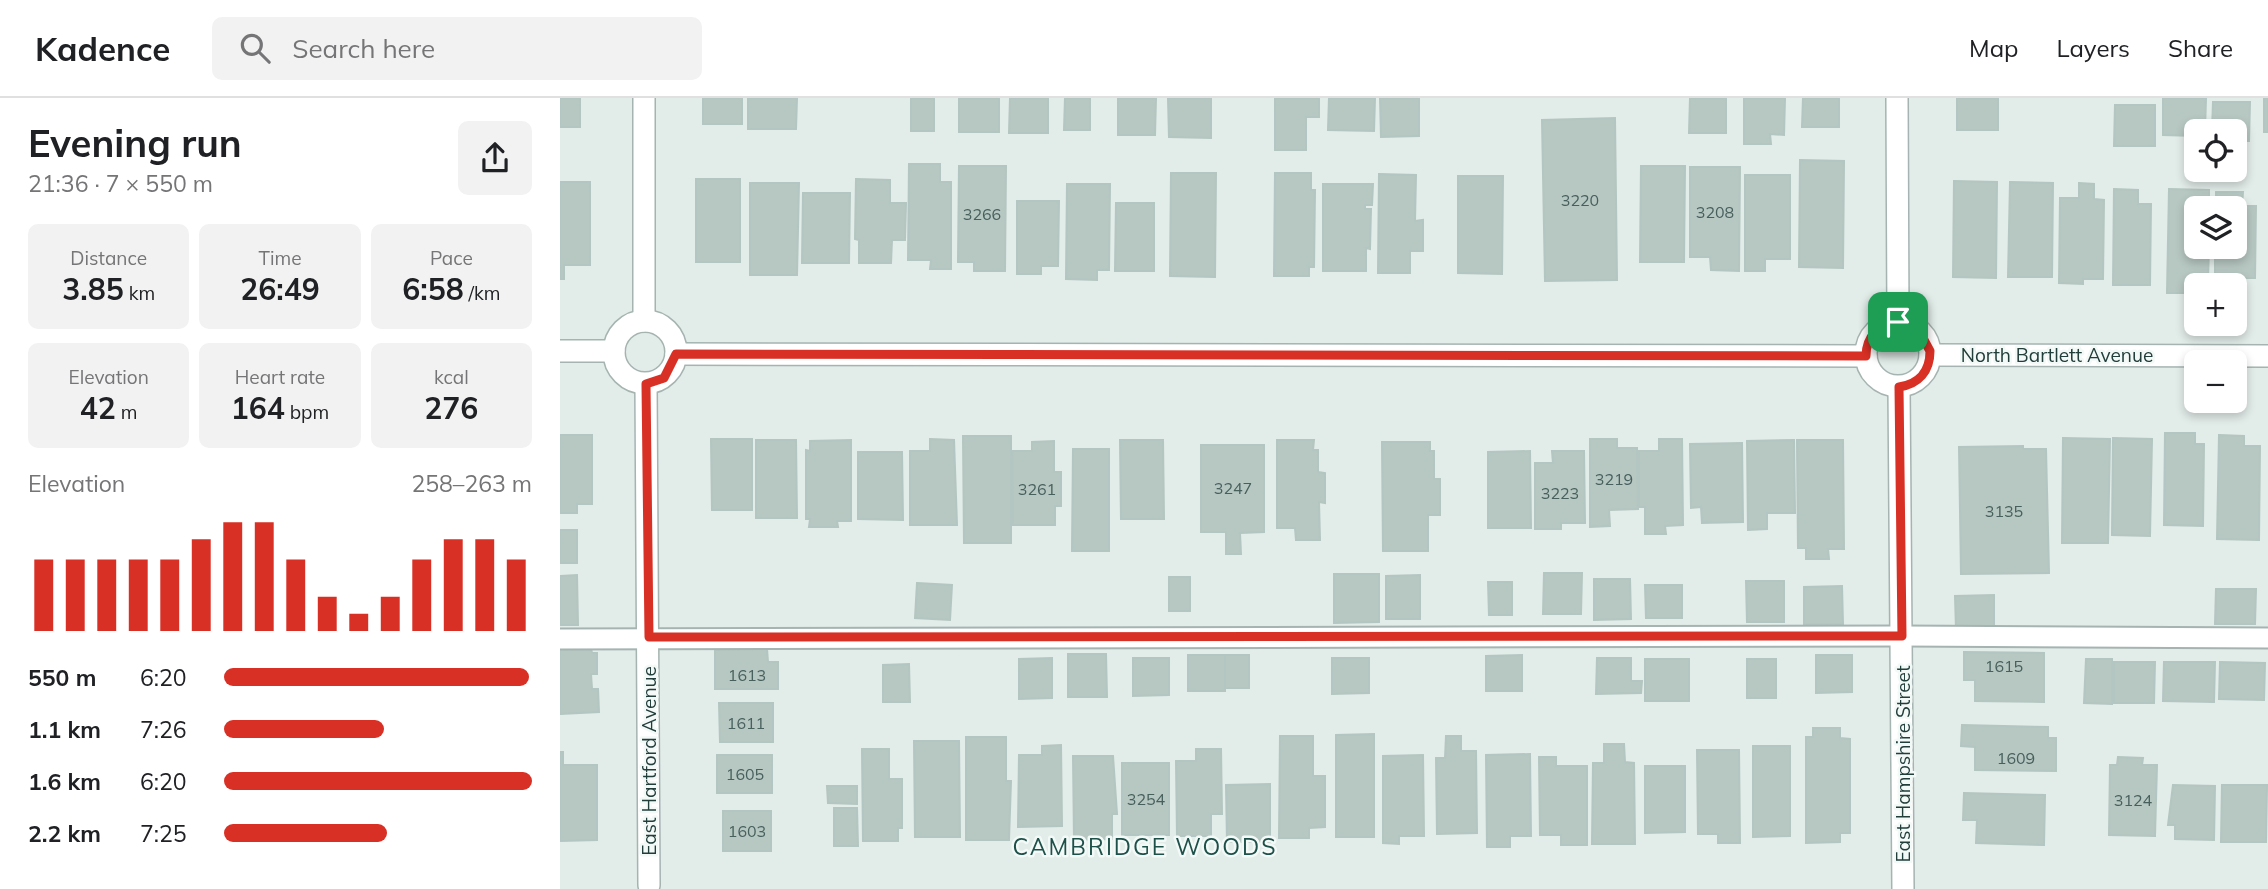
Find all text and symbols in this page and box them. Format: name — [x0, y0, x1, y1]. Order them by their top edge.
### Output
search box — [212, 17, 702, 80]
text: Kadence — [35, 28, 170, 69]
icon: search — [236, 29, 274, 67]
text: Search here — [292, 32, 435, 65]
text: Map — [1969, 33, 2018, 63]
text: Layers — [2056, 33, 2130, 63]
text: Share — [2168, 33, 2233, 63]
text: Evening run — [28, 119, 242, 167]
map controls — [2184, 119, 2247, 413]
button: locate — [2184, 119, 2247, 182]
button: share — [458, 121, 532, 195]
text: 21:36 · 7 × 550 m — [28, 169, 213, 198]
house number: 3220 — [1561, 190, 1599, 210]
button: layers — [2184, 196, 2247, 259]
house number: 3208 — [1696, 202, 1734, 222]
house number: 3266 — [963, 204, 1001, 224]
text: Distance — [70, 246, 147, 270]
text: Time — [258, 246, 302, 270]
text: Pace — [430, 246, 473, 270]
text: 3.85 — [62, 270, 124, 308]
text: 26:49 — [240, 270, 320, 308]
text: 6:58 — [402, 270, 464, 308]
button: + — [2184, 273, 2247, 336]
text: km — [124, 281, 155, 305]
text: /km — [464, 281, 500, 305]
pin — [1868, 292, 1928, 352]
icon: arrive — [1879, 303, 1917, 341]
street label: North Bartlett Avenue — [1961, 343, 2153, 367]
button: − — [2184, 350, 2247, 413]
text: Elevation — [68, 365, 149, 389]
text: Heart rate — [235, 365, 325, 389]
text: kcal — [434, 365, 469, 389]
text: 42 — [80, 389, 116, 427]
text: 164 — [231, 389, 285, 427]
text: 276 — [424, 389, 478, 427]
text: m — [116, 400, 137, 424]
text: bpm — [285, 400, 329, 424]
text: Elevation — [28, 469, 125, 498]
text: 258–263 m — [411, 469, 532, 498]
house number: 3219 — [1595, 469, 1633, 489]
house number: 3247 — [1214, 478, 1252, 498]
house number: 3261 — [1018, 479, 1056, 499]
house number: 3223 — [1541, 483, 1579, 503]
house number: 3135 — [1985, 501, 2023, 521]
house number: 1615 — [1985, 656, 2023, 676]
text: 550 m — [28, 663, 96, 692]
text: 6:20 — [140, 663, 187, 692]
house number: 1613 — [728, 665, 766, 685]
street label: East Hampshire Street — [1891, 665, 1915, 863]
street label: East Hartford Avenue — [637, 666, 661, 856]
house number: 1611 — [727, 713, 765, 733]
text: 1.1 km — [28, 715, 101, 744]
text: 7:26 — [140, 715, 187, 744]
house number: 1609 — [1997, 748, 2035, 768]
house number: 1605 — [726, 764, 764, 784]
text: 1.6 km — [28, 767, 101, 796]
text: 6:20 — [140, 767, 187, 796]
house number: 3254 — [1127, 789, 1166, 809]
house number: 3124 — [2114, 790, 2153, 810]
text: 2.2 km — [28, 819, 101, 848]
text: 7:25 — [140, 819, 187, 848]
house number: 1603 — [728, 821, 766, 841]
district label: CAMBRIDGE WOODS — [1012, 832, 1278, 861]

